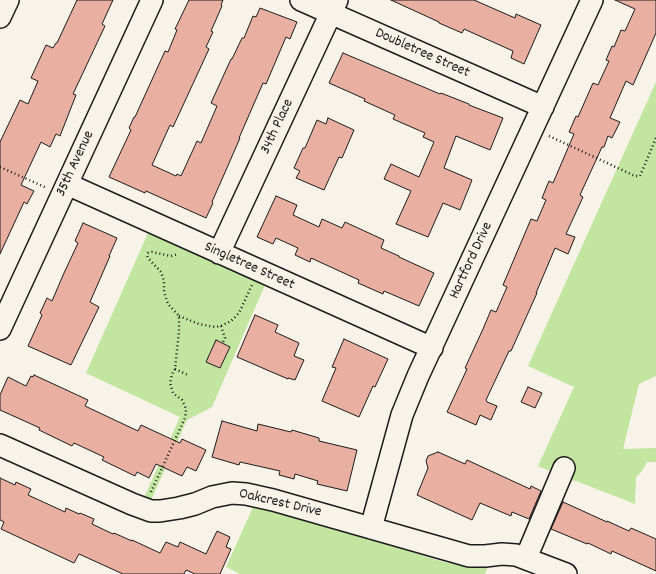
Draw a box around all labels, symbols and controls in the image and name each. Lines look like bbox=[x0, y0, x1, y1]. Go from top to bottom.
street label: Doubletree Street bbox=[372, 25, 472, 83]
street label: 34th Place bbox=[257, 97, 299, 157]
street label: 35th Avenue bbox=[53, 128, 99, 200]
street label: Hartford Drive bbox=[446, 220, 498, 302]
street label: Singletree Street bbox=[201, 239, 297, 295]
street label: Oakcrest Drive bbox=[237, 486, 323, 522]

